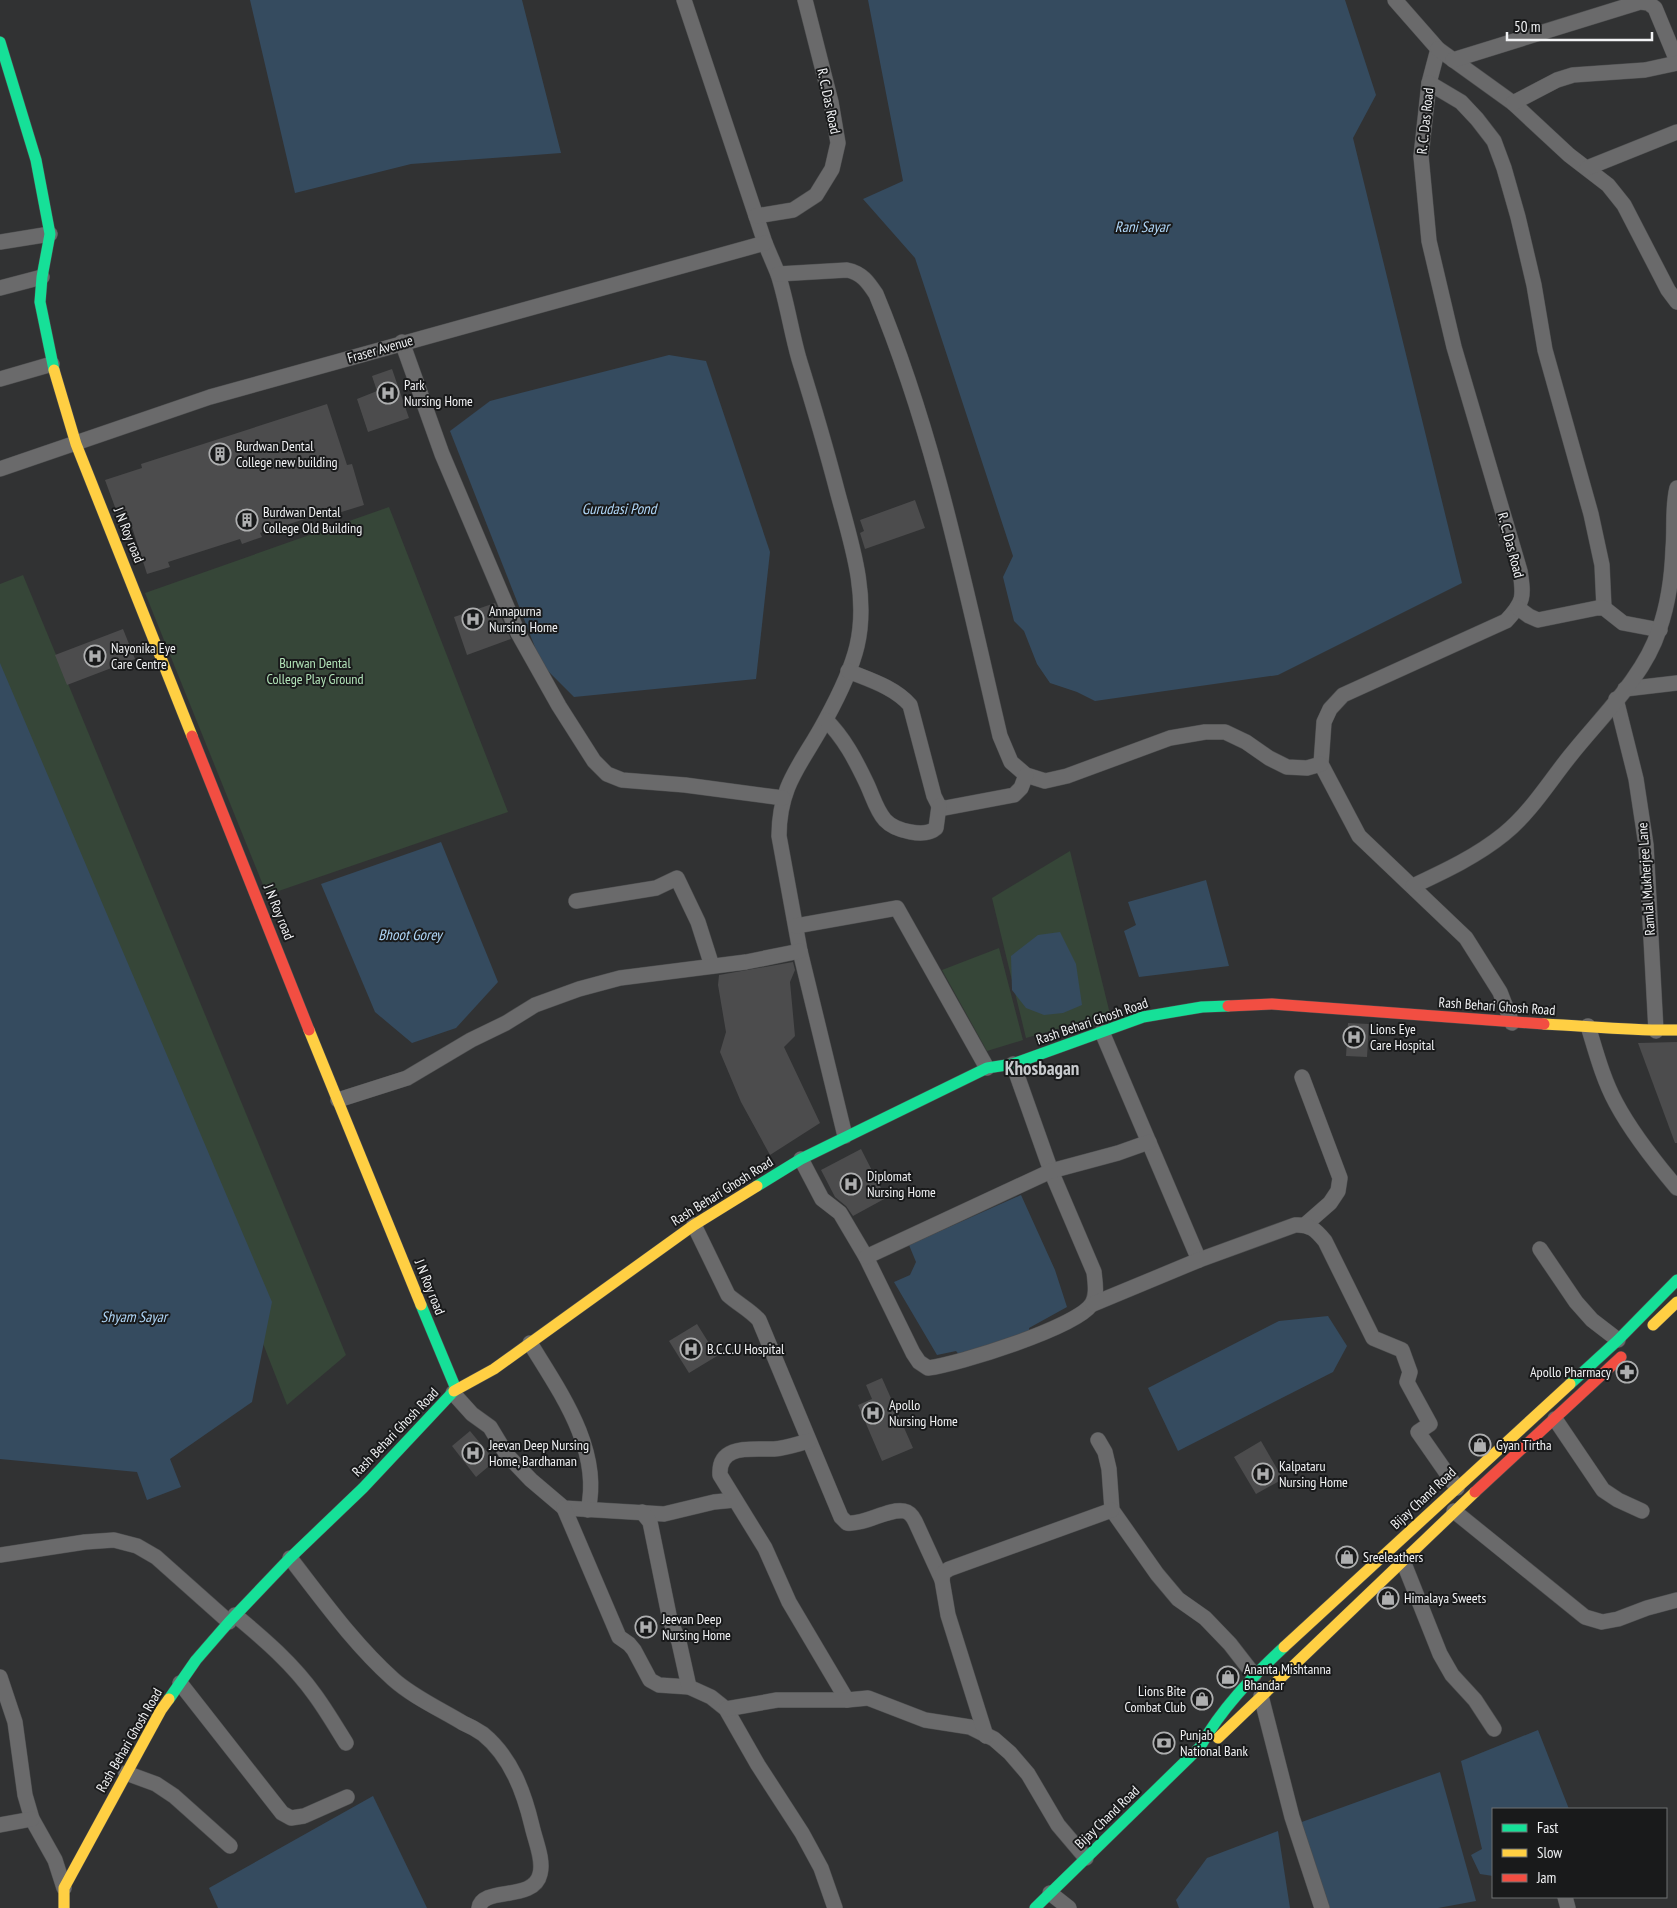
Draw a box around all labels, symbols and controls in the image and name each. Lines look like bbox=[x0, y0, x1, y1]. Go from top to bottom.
scale bar bbox=[1507, 10, 1652, 42]
text: 50 m bbox=[1514, 17, 1540, 36]
street label: R. C. Das Road bbox=[813, 66, 845, 136]
street label: R. C. Das Road bbox=[1413, 87, 1437, 155]
water label: Rani Sayar bbox=[1115, 217, 1171, 236]
street label: Fraser Avenue bbox=[345, 331, 415, 367]
place label: Park Nursing Home bbox=[404, 376, 473, 410]
hospital icon: Park Nursing Home bbox=[376, 381, 400, 405]
place label: Burdwan Dental College new building bbox=[236, 437, 338, 471]
building icon: Burdwan Dental College new building bbox=[208, 442, 232, 466]
water label: Gurudasi Pond bbox=[582, 499, 659, 518]
place label: Burdwan Dental College Old Building bbox=[263, 503, 362, 537]
street label: J N Roy road bbox=[109, 504, 148, 565]
building icon: Burdwan Dental College Old Building bbox=[235, 508, 259, 532]
street label: R. C. Das Road bbox=[1494, 510, 1528, 580]
place label: Annapurna Nursing Home bbox=[489, 602, 558, 636]
hospital icon: Annapurna Nursing Home bbox=[461, 607, 485, 631]
place label: Nayonika Eye Care Centre bbox=[111, 639, 176, 673]
hospital icon: Nayonika Eye Care Centre bbox=[83, 644, 107, 668]
park label: Burwan Dental College Play Ground bbox=[266, 654, 364, 688]
street label: Ramlal Mukherjee Lane bbox=[1633, 822, 1659, 936]
street label: J N Roy road bbox=[259, 881, 298, 942]
water label: Bhoot Gorey bbox=[378, 925, 444, 944]
street label: Rash Behari Ghosh Road bbox=[1034, 993, 1150, 1049]
street label: Rash Behari Ghosh Road bbox=[1438, 993, 1556, 1019]
place label: Lions Eye Care Hospital bbox=[1370, 1020, 1435, 1054]
hospital icon: Lions Eye Care Hospital bbox=[1342, 1025, 1366, 1049]
district label: Khosbagan bbox=[1005, 1056, 1079, 1080]
street label: Rash Behari Ghosh Road bbox=[668, 1152, 776, 1230]
place label: Diplomat Nursing Home bbox=[867, 1167, 936, 1201]
hospital icon: Diplomat Nursing Home bbox=[839, 1172, 863, 1196]
street label: J N Roy road bbox=[410, 1256, 449, 1317]
water label: Shyam Sayar bbox=[101, 1307, 169, 1326]
hospital icon: B.C.C.U Hospital bbox=[679, 1337, 703, 1361]
place label: B.C.C.U Hospital bbox=[707, 1340, 785, 1358]
pharmacy icon: Apollo Pharmacy bbox=[1615, 1360, 1639, 1384]
place label: Apollo Pharmacy bbox=[1530, 1363, 1612, 1381]
street label: Rash Behari Ghosh Road bbox=[348, 1384, 442, 1480]
place label: Apollo Nursing Home bbox=[889, 1396, 958, 1430]
hospital icon: Apollo Nursing Home bbox=[861, 1401, 885, 1425]
shop icon: Gyan Tirtha bbox=[1468, 1433, 1492, 1457]
place label: Jeevan Deep Nursing Home, Bardhaman bbox=[488, 1436, 589, 1470]
place label: Gyan Tirtha bbox=[1496, 1436, 1552, 1454]
hospital icon: Jeevan Deep Nursing Home, Bardhaman bbox=[461, 1441, 485, 1465]
place label: Kalpataru Nursing Home bbox=[1279, 1457, 1348, 1491]
hospital icon: Kalpataru Nursing Home bbox=[1251, 1462, 1275, 1486]
street label: Bijay Chand Road bbox=[1386, 1463, 1460, 1533]
shop icon: Sreeleathers bbox=[1335, 1545, 1359, 1569]
place label: Sreeleathers bbox=[1363, 1548, 1424, 1566]
shop icon: Himalaya Sweets bbox=[1376, 1586, 1400, 1610]
place label: Himalaya Sweets bbox=[1404, 1589, 1486, 1607]
place label: Jeevan Deep Nursing Home bbox=[661, 1610, 731, 1644]
hospital icon: Jeevan Deep Nursing Home bbox=[634, 1615, 658, 1639]
place label: Ananta Mishtanna Bhandar bbox=[1244, 1660, 1331, 1694]
shop icon: Ananta Mishtanna Bhandar bbox=[1216, 1665, 1240, 1689]
place label: Lions Bite Combat Club bbox=[1124, 1682, 1186, 1716]
street label: Rash Behari Ghosh Road bbox=[92, 1685, 166, 1795]
shop icon: Lions Bite Combat Club bbox=[1190, 1687, 1214, 1711]
place label: Punjab National Bank bbox=[1180, 1726, 1248, 1760]
bank icon: Punjab National Bank bbox=[1152, 1731, 1176, 1755]
street label: Bijay Chand Road bbox=[1071, 1782, 1143, 1852]
legend bbox=[1492, 1808, 1667, 1898]
text: Fast bbox=[1537, 1818, 1558, 1837]
text: Slow bbox=[1537, 1843, 1562, 1862]
text: Jam bbox=[1536, 1868, 1556, 1887]

